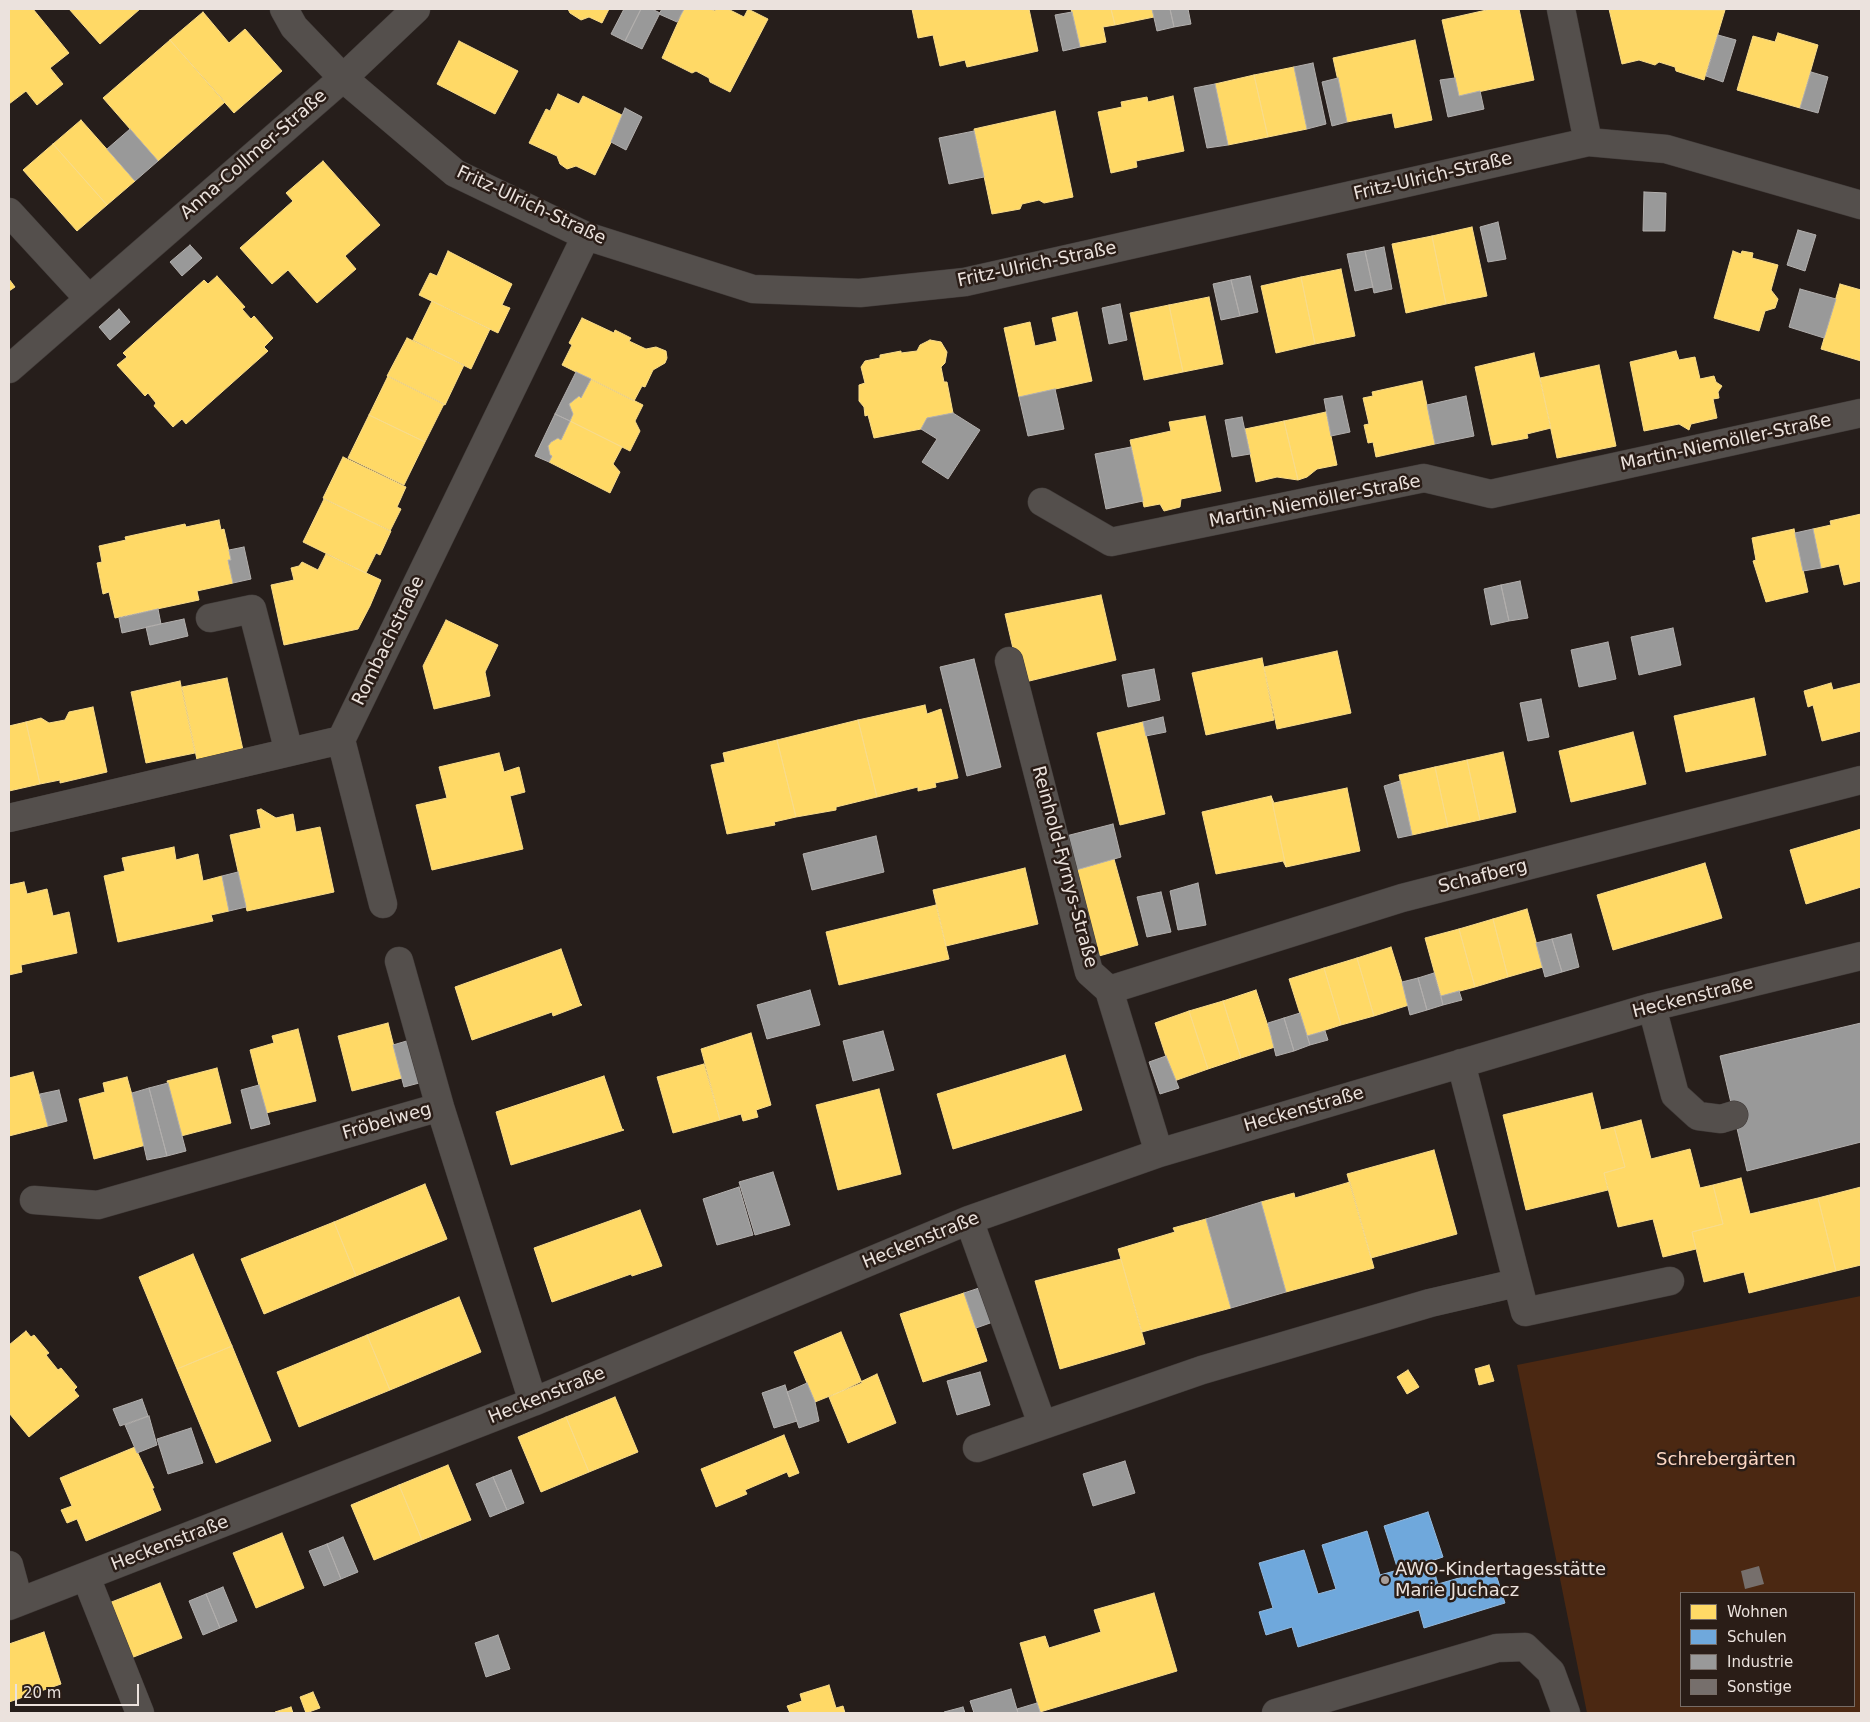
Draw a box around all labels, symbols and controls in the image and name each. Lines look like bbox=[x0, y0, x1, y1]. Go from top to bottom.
street label: Anna-Collmer-Straße bbox=[176, 86, 332, 224]
street label: Fritz-Ulrich-Straße bbox=[1352, 148, 1514, 206]
street label: Fritz-Ulrich-Straße bbox=[453, 162, 609, 250]
street label: Fritz-Ulrich-Straße bbox=[955, 238, 1119, 292]
street label: Martin-Niemöller-Straße bbox=[1619, 410, 1833, 476]
street label: Martin-Niemöller-Straße bbox=[1207, 471, 1423, 533]
street label: Rombachstraße bbox=[348, 573, 430, 709]
street label: Reinhold-Fyrnys-Straße bbox=[1027, 764, 1101, 970]
street label: Schafberg bbox=[1436, 856, 1530, 898]
street label: Heckenstraße bbox=[1630, 973, 1756, 1023]
street label: Heckenstraße bbox=[1241, 1083, 1367, 1137]
street label: Fröbelweg bbox=[340, 1099, 434, 1145]
street label: Heckenstraße bbox=[859, 1208, 983, 1274]
street label: Heckenstraße bbox=[485, 1363, 609, 1429]
park label: Schrebergärten bbox=[1656, 1449, 1796, 1471]
street label: Heckenstraße bbox=[108, 1512, 232, 1576]
place label: AWO-Kindertagesstätte Marie Juchacz bbox=[1395, 1559, 1606, 1602]
marker: AWO-Kindertagesstätte Marie Juchacz bbox=[1379, 1574, 1391, 1586]
legend bbox=[1680, 1592, 1855, 1707]
text: Wohnen bbox=[1727, 1603, 1788, 1621]
text: Schulen bbox=[1727, 1628, 1787, 1646]
text: Industrie bbox=[1727, 1653, 1793, 1671]
scale bar bbox=[18, 1674, 141, 1706]
text: Sonstige bbox=[1727, 1678, 1792, 1696]
text: 20 m bbox=[23, 1684, 61, 1702]

